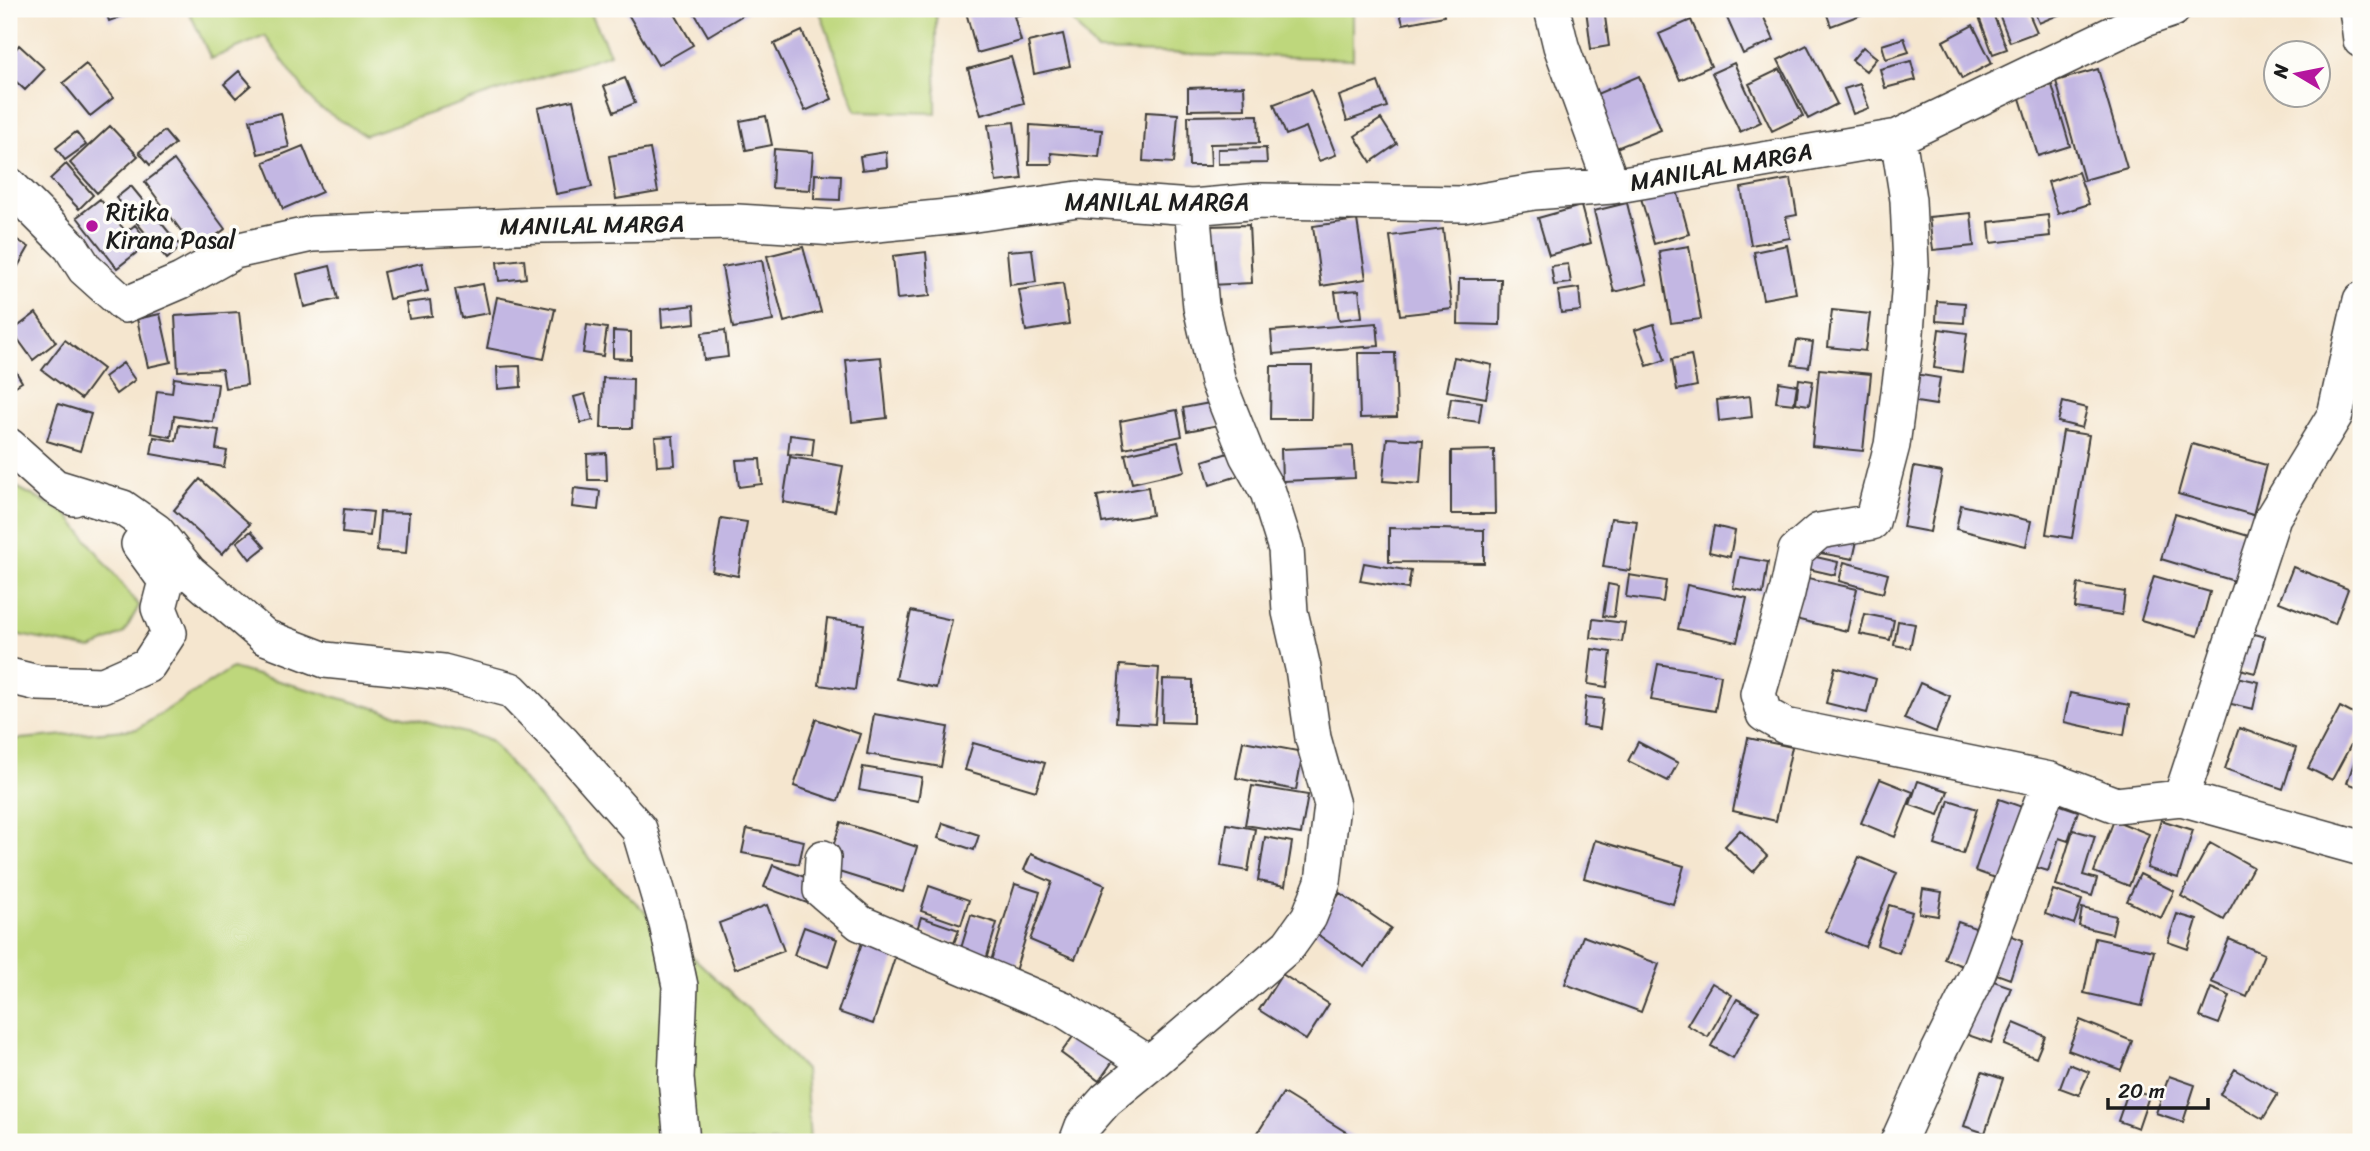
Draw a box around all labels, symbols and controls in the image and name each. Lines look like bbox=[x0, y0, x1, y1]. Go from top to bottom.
north arrow bbox=[2262, 38, 2332, 108]
text: N bbox=[2263, 61, 2298, 81]
street label: MANILAL MARGA bbox=[1626, 130, 1816, 204]
street label: MANILAL MARGA bbox=[1065, 181, 1249, 223]
place label: Ritika Kirana Pasal bbox=[106, 191, 237, 261]
street label: MANILAL MARGA bbox=[499, 202, 685, 248]
marker: Ritika Kirana Pasal bbox=[84, 218, 100, 234]
scale bar bbox=[2108, 1067, 2207, 1111]
text: 20 m bbox=[2118, 1072, 2165, 1110]

